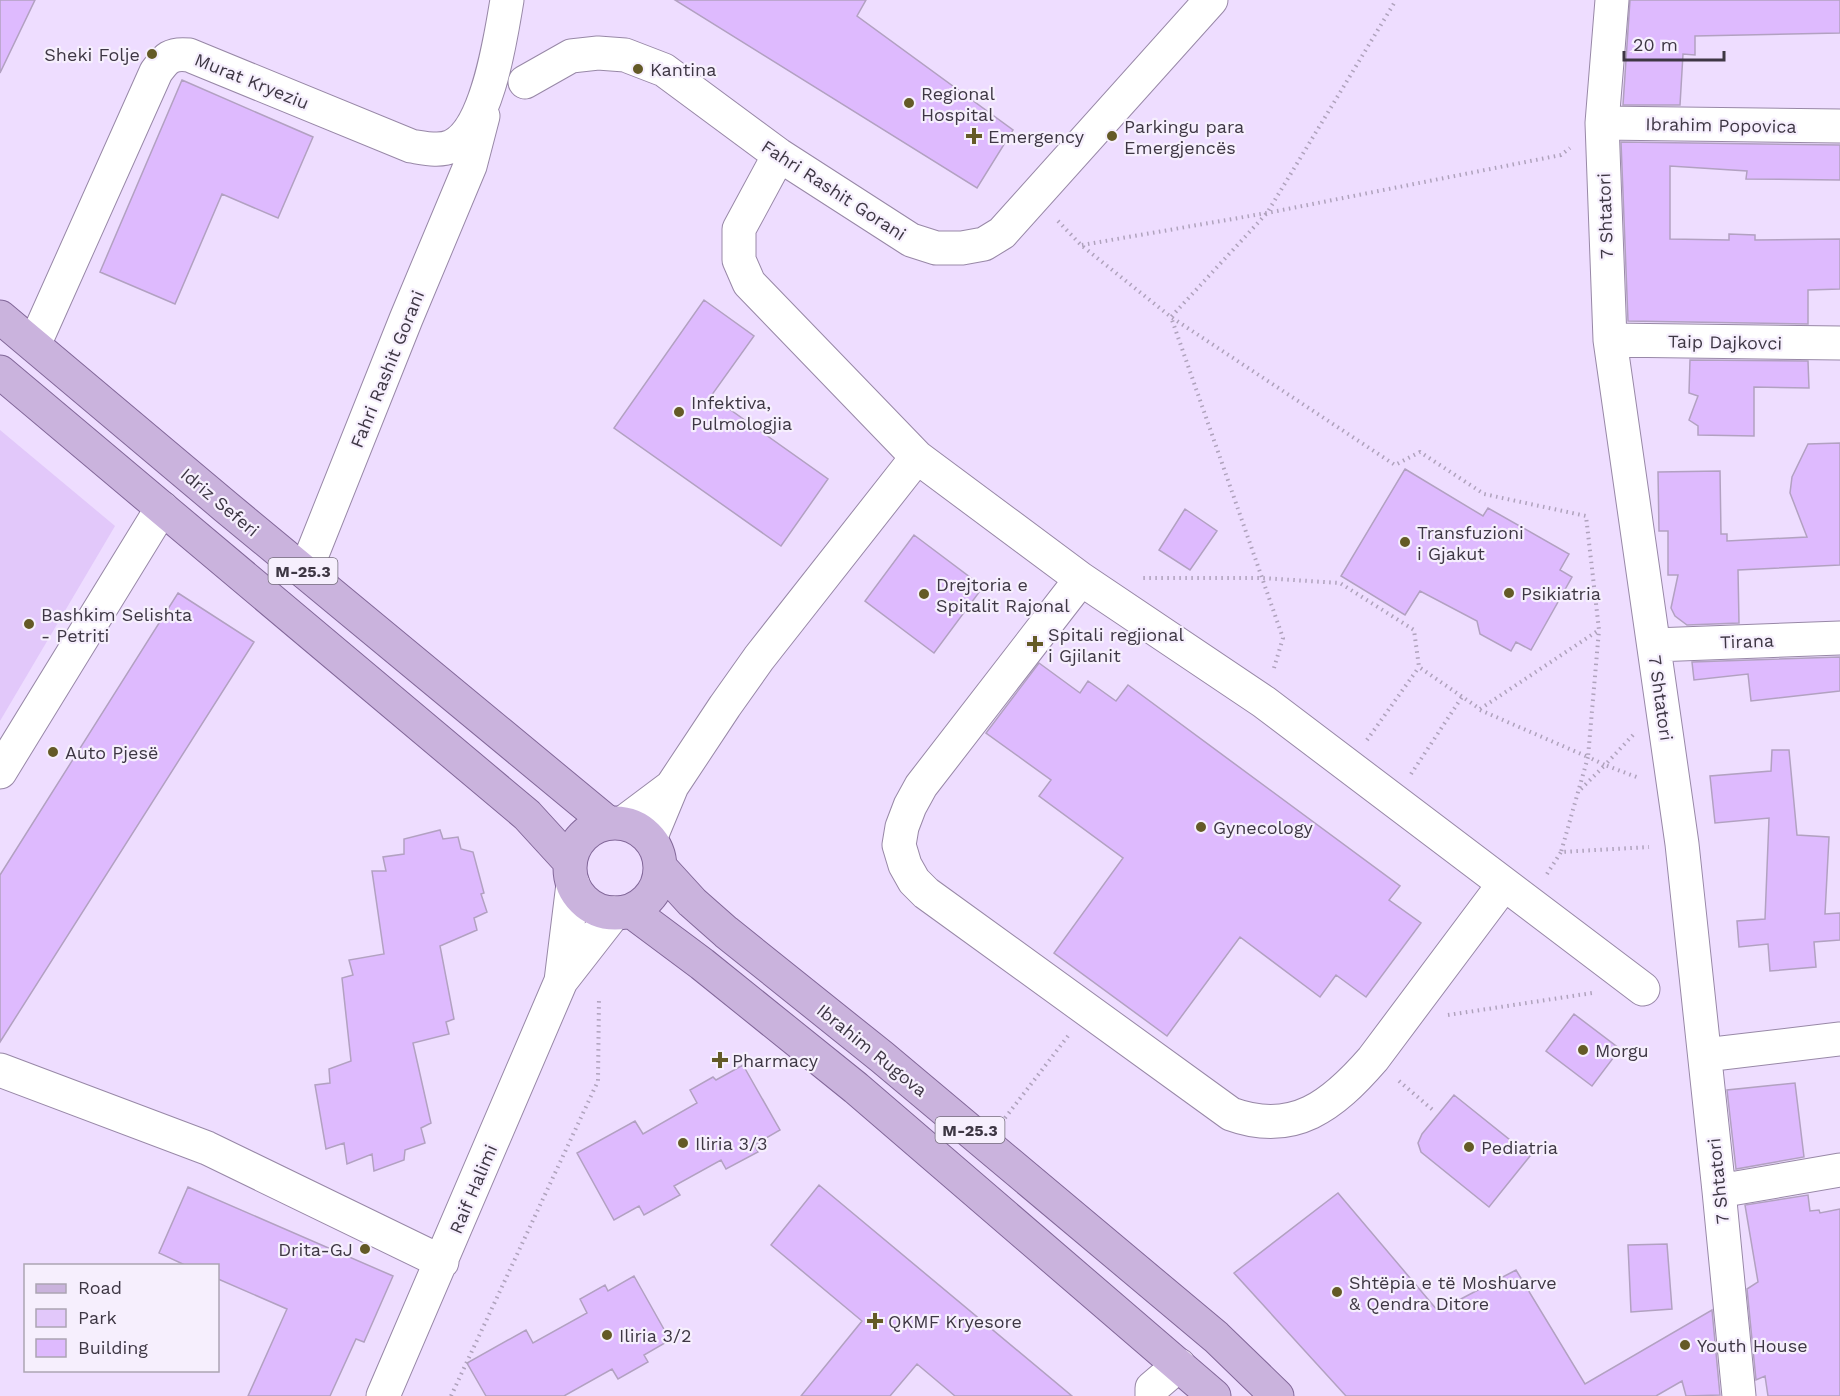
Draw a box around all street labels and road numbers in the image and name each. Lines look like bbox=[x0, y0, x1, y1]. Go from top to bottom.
street label: Murat Kryeziu bbox=[192, 49, 312, 113]
street label: Ibrahim Popovica bbox=[1645, 113, 1797, 137]
street label: Fahri Rashit Gorani bbox=[758, 135, 910, 245]
street label: 7 Shtatori bbox=[1593, 173, 1617, 259]
street label: Fahri Rashit Gorani bbox=[346, 287, 428, 451]
street label: Taip Dajkovci bbox=[1668, 331, 1782, 353]
street label: Idriz Seferi bbox=[177, 463, 263, 541]
road number: M-25.3 bbox=[268, 558, 338, 584]
street label: Tirana bbox=[1720, 630, 1774, 652]
street label: 7 Shtatori bbox=[1645, 654, 1677, 742]
street label: Ibrahim Rugova bbox=[813, 999, 931, 1101]
road number: M-25.3 bbox=[936, 1117, 1004, 1143]
street label: 7 Shtatori bbox=[1703, 1137, 1733, 1225]
street label: Raif Halimi bbox=[445, 1141, 501, 1237]

